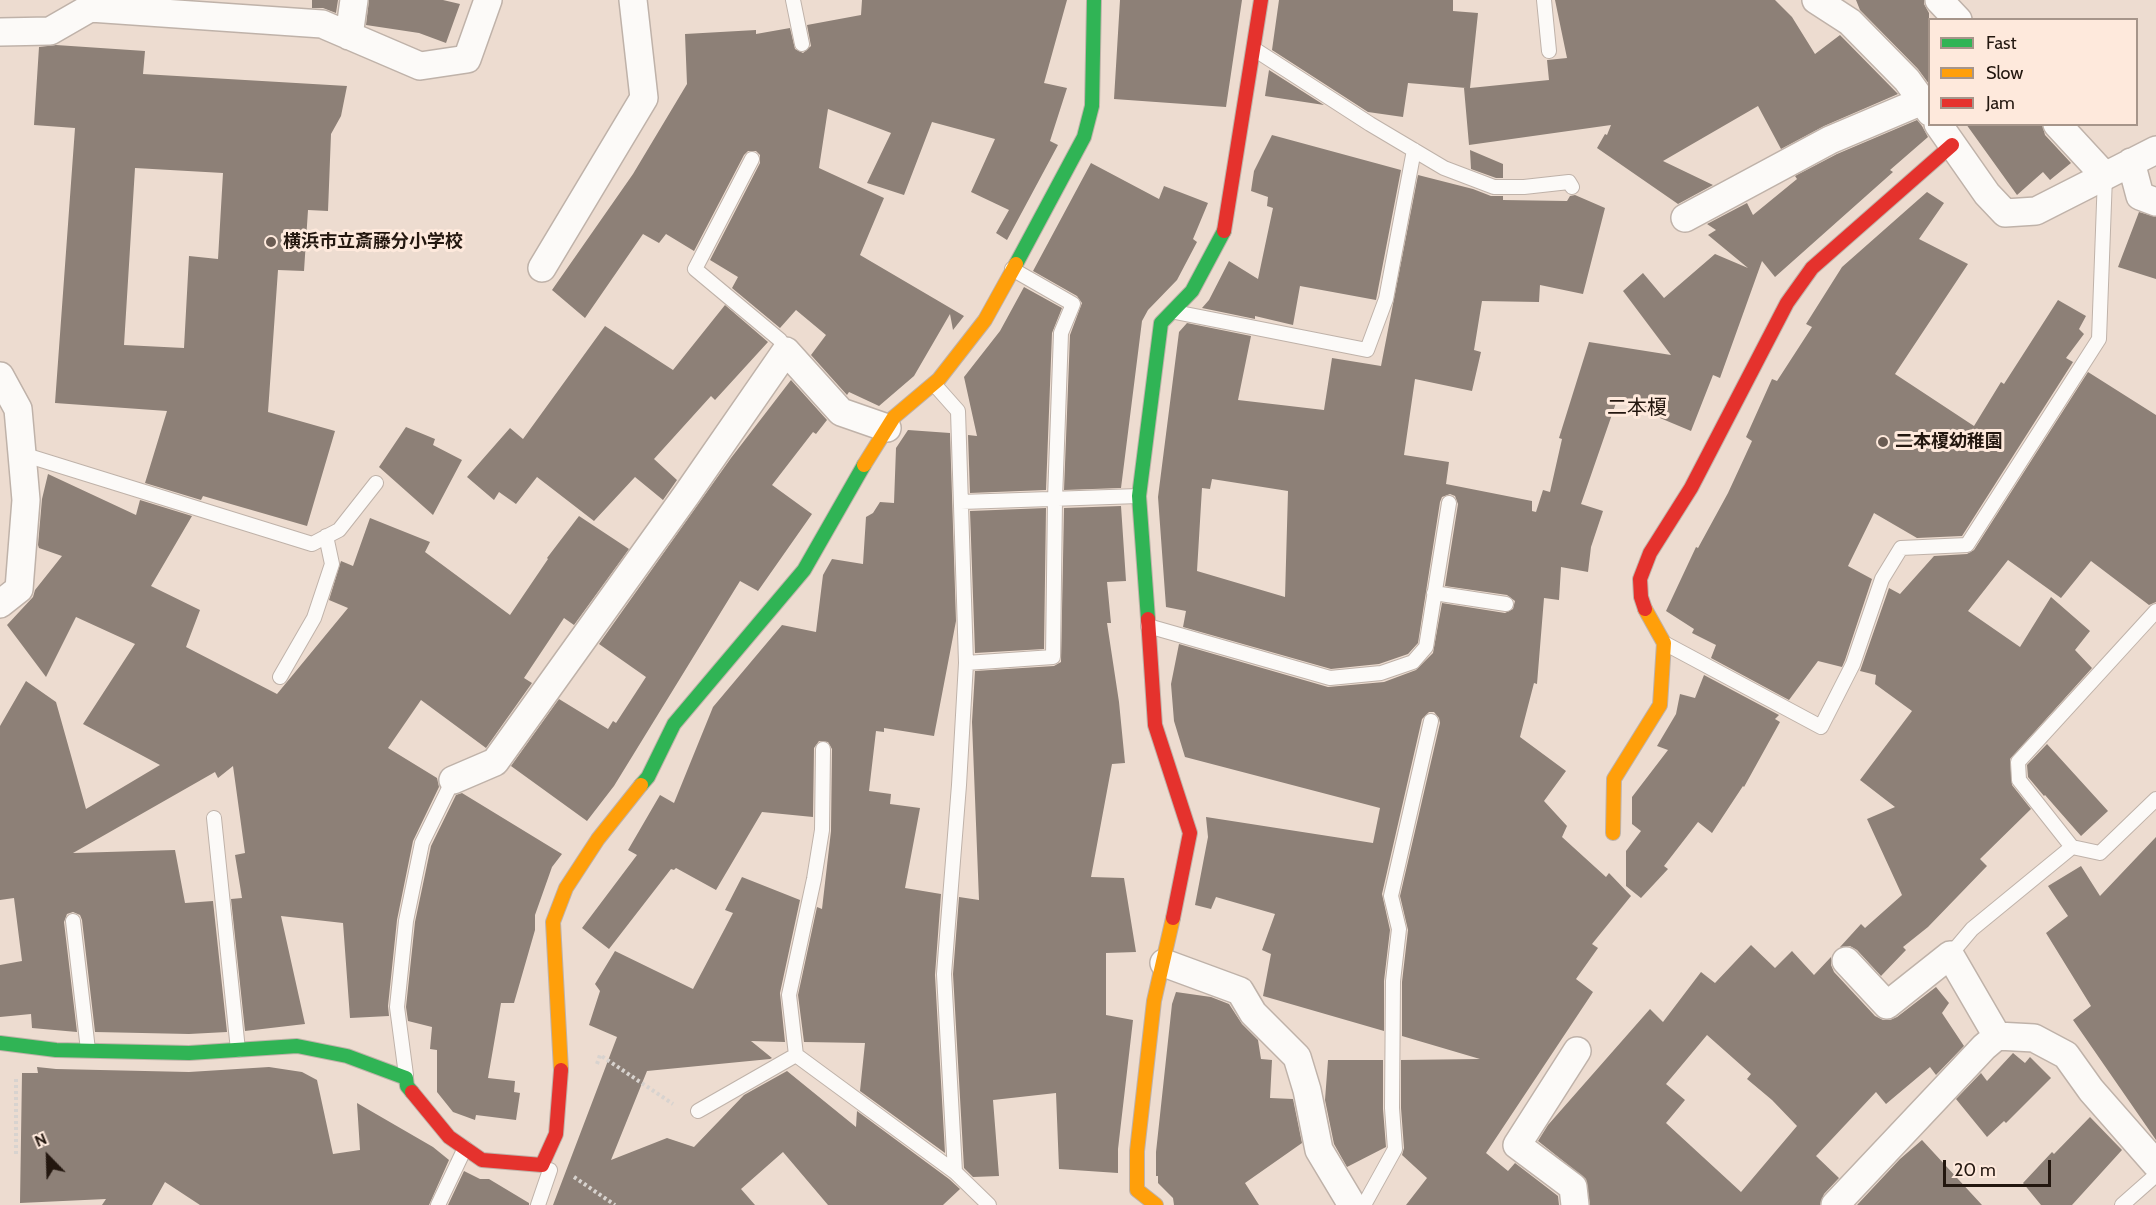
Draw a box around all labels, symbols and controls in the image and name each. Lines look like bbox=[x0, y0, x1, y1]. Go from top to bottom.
legend bbox=[1928, 18, 2138, 126]
text: Fast bbox=[1986, 32, 2017, 54]
text: Slow bbox=[1986, 62, 2023, 84]
text: Jam bbox=[1986, 92, 2015, 114]
place label: 横浜市立斎藤分小学校 bbox=[283, 231, 463, 253]
marker: 横浜市立斎藤分小学校 bbox=[264, 235, 278, 249]
district label: 二本榎 bbox=[1607, 396, 1667, 420]
place label: 二本榎幼稚園 bbox=[1895, 431, 2003, 453]
marker: 二本榎幼稚園 bbox=[1876, 435, 1890, 449]
north arrow bbox=[18, 1127, 78, 1187]
text: N bbox=[32, 1129, 50, 1151]
scale bar bbox=[1946, 1148, 2054, 1186]
text: 20 m bbox=[1954, 1159, 1996, 1181]

